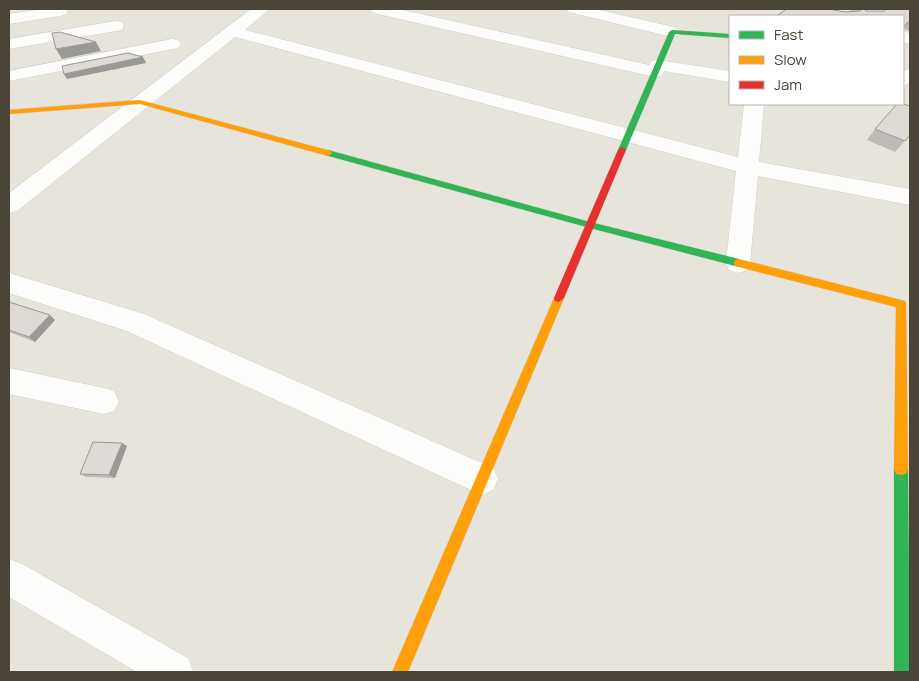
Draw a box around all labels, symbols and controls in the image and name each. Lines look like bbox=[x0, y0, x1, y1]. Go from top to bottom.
legend bbox=[729, 15, 904, 105]
text: Fast bbox=[774, 24, 803, 45]
text: Slow bbox=[774, 49, 807, 70]
text: Jam bbox=[774, 74, 802, 95]

